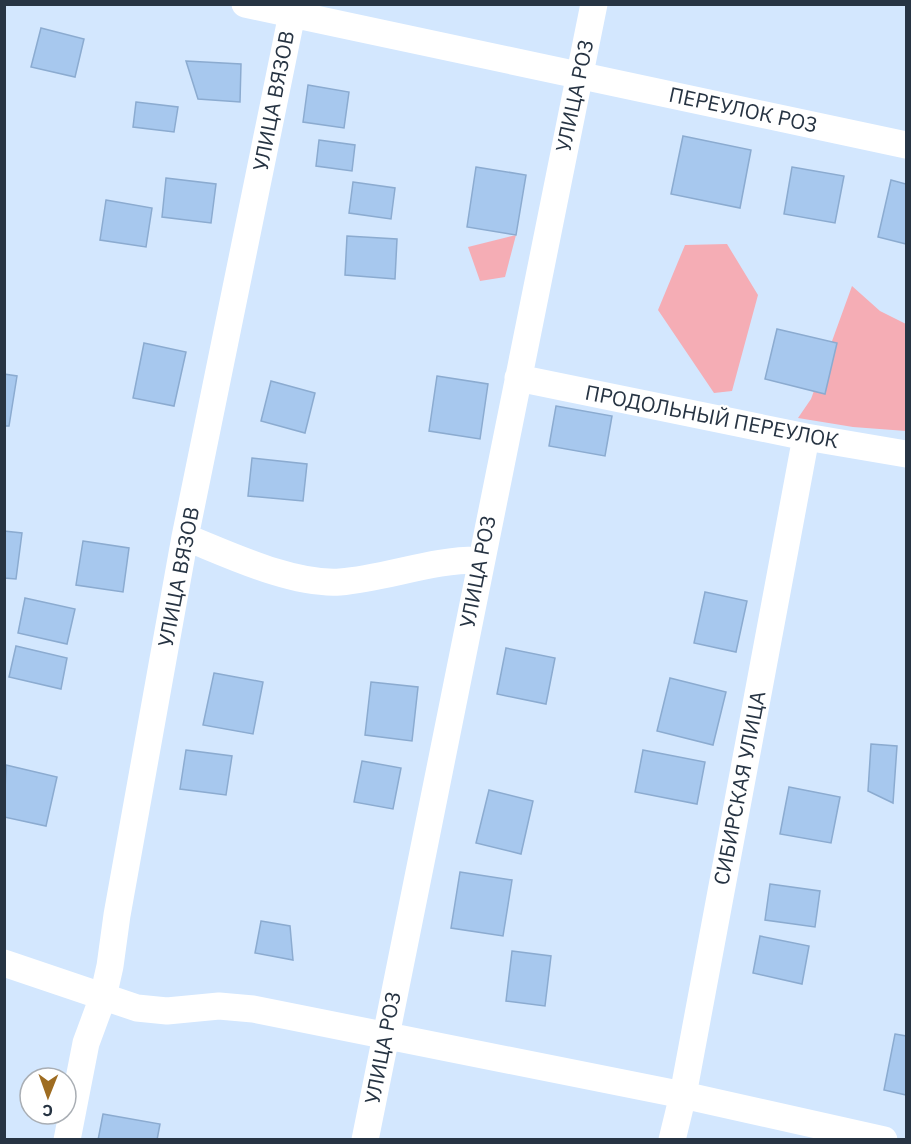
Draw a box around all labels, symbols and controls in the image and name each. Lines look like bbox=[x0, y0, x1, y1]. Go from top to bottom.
street label: УЛИЦА ВЯЗОВ bbox=[246, 28, 300, 173]
street label: УЛИЦА РОЗ bbox=[548, 37, 600, 155]
street label: ПЕРЕУЛОК РОЗ bbox=[666, 80, 820, 138]
street label: ПРОДОЛЬНЫЙ ПЕРЕУЛОК bbox=[583, 378, 842, 454]
street label: УЛИЦА ВЯЗОВ bbox=[151, 504, 205, 649]
street label: УЛИЦА РОЗ bbox=[452, 513, 502, 630]
street label: СИБИРСКАЯ УЛИЦА bbox=[706, 688, 772, 887]
street label: УЛИЦА РОЗ bbox=[357, 989, 407, 1106]
north arrow bbox=[18, 1066, 78, 1126]
text: С bbox=[42, 1101, 53, 1121]

